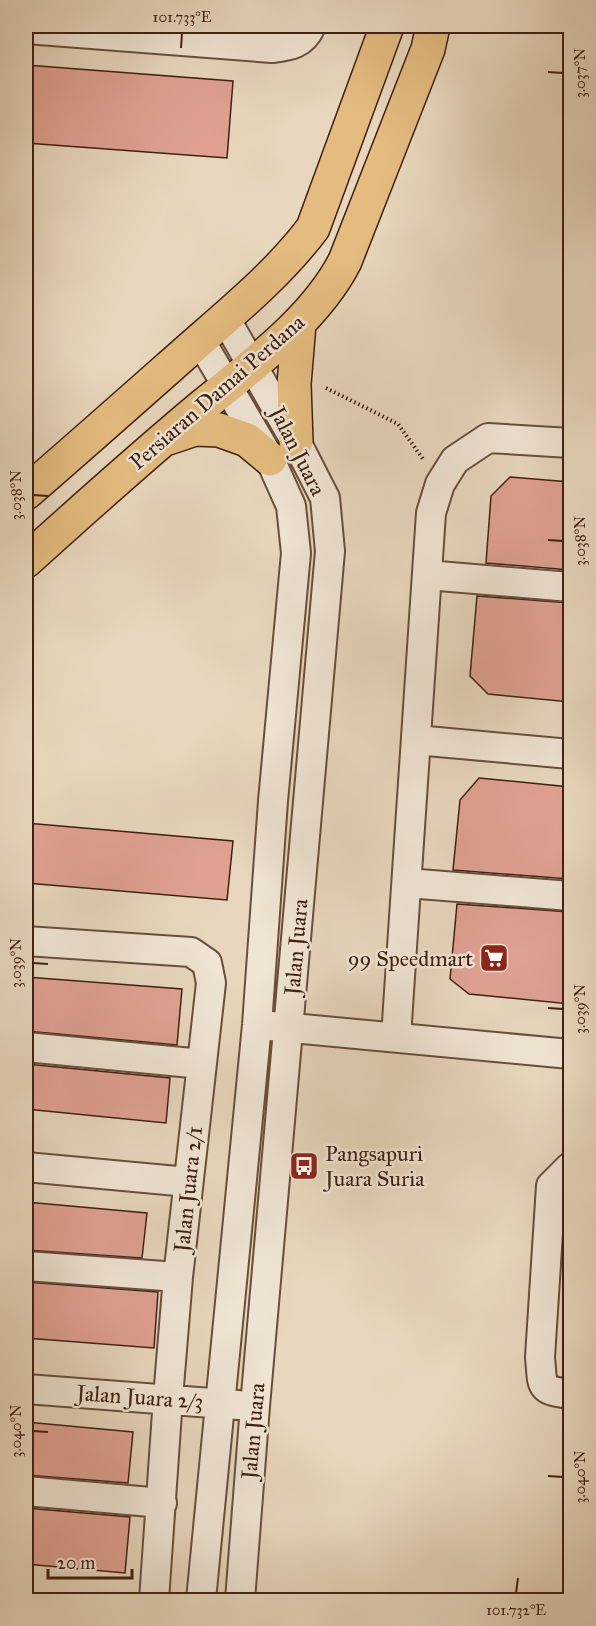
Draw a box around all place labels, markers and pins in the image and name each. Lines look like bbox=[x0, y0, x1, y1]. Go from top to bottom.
supermarket icon: 99 Speedmart bbox=[478, 942, 510, 974]
place label: 99 Speedmart bbox=[348, 945, 473, 972]
place label: Pangsapuri Juara Suria bbox=[323, 1140, 425, 1192]
bus stop icon: Pangsapuri Juara Suria bbox=[288, 1150, 320, 1182]

